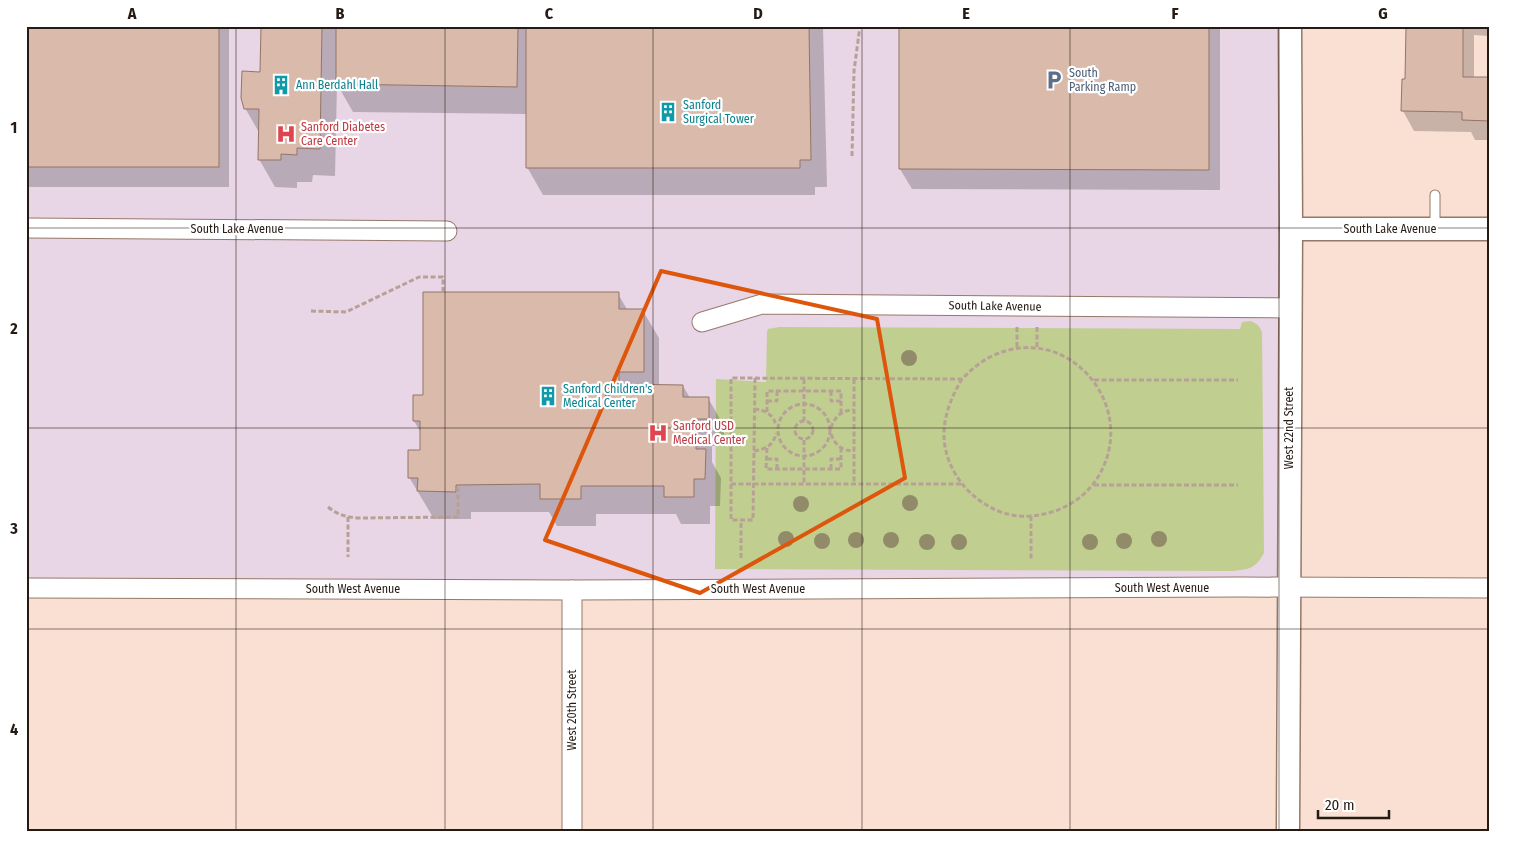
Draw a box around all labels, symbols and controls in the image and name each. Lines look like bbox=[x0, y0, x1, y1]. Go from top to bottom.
text: A bbox=[127, 4, 137, 23]
text: B bbox=[336, 4, 345, 23]
text: C bbox=[545, 4, 554, 23]
text: D bbox=[753, 4, 763, 23]
text: E bbox=[962, 4, 970, 23]
text: F bbox=[1171, 4, 1179, 23]
text: G bbox=[1378, 4, 1388, 23]
place label: South Parking Ramp bbox=[1069, 66, 1136, 94]
parking icon: South Parking Ramp bbox=[1043, 69, 1065, 91]
building icon: Ann Berdahl Hall bbox=[270, 74, 292, 96]
place label: Ann Berdahl Hall bbox=[296, 78, 378, 92]
place label: Sanford Surgical Tower bbox=[683, 98, 755, 126]
building icon: Sanford Surgical Tower bbox=[657, 101, 679, 123]
text: 1 bbox=[11, 118, 17, 137]
place label: Sanford Diabetes Care Center bbox=[301, 120, 385, 148]
hospital icon: Sanford Diabetes Care Center bbox=[275, 123, 297, 145]
street label: South Lake Avenue bbox=[190, 222, 284, 236]
street label: South Lake Avenue bbox=[1343, 222, 1437, 236]
street label: South Lake Avenue bbox=[948, 298, 1042, 314]
text: 2 bbox=[9, 319, 18, 338]
place label: Sanford Children's Medical Center bbox=[563, 382, 652, 410]
building icon: Sanford Children's Medical Center bbox=[537, 385, 559, 407]
street label: West 22nd Street bbox=[1282, 387, 1296, 469]
place label: Sanford USD Medical Center bbox=[673, 419, 746, 447]
hospital icon: Sanford USD Medical Center bbox=[647, 422, 669, 444]
text: 3 bbox=[9, 519, 18, 538]
street label: South West Avenue bbox=[1115, 581, 1209, 595]
street label: South West Avenue bbox=[306, 582, 400, 596]
street label: South West Avenue bbox=[711, 582, 805, 596]
street label: West 20th Street bbox=[565, 670, 579, 750]
text: 4 bbox=[10, 720, 18, 739]
scale bar bbox=[1318, 787, 1389, 819]
text: 20 m bbox=[1325, 796, 1355, 814]

